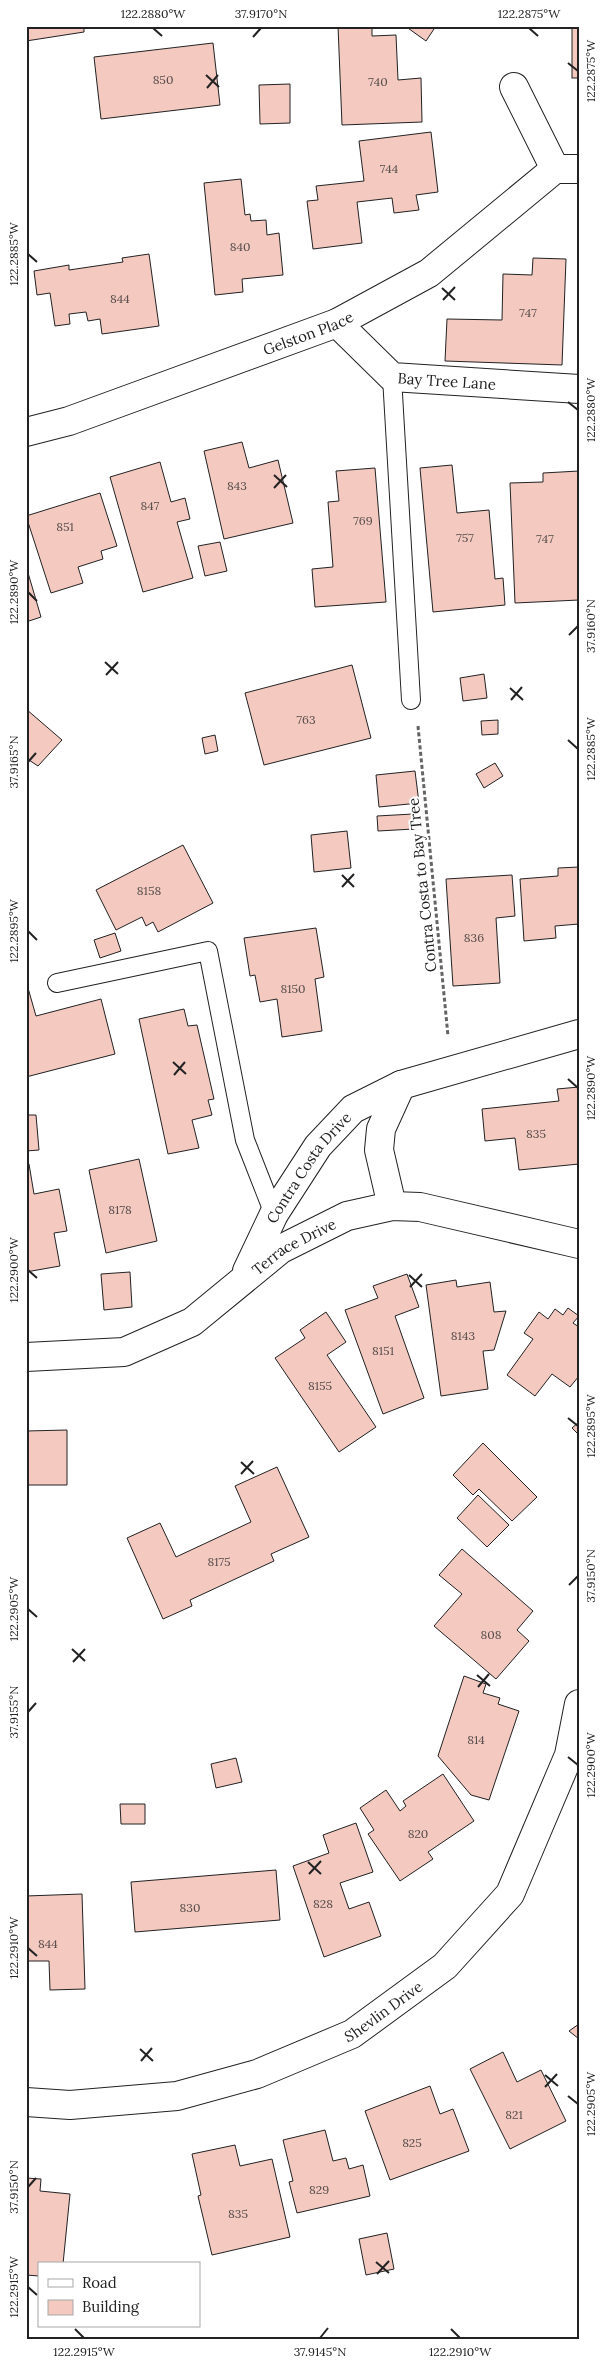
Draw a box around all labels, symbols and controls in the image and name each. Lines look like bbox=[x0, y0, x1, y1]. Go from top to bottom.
text: 122.2880°W bbox=[121, 6, 186, 21]
text: 37.9170°N bbox=[235, 6, 287, 21]
text: 122.2875°W bbox=[498, 6, 561, 21]
text: 122.2875°W bbox=[583, 39, 598, 102]
house number: 850 bbox=[153, 72, 173, 87]
house number: 740 bbox=[368, 74, 388, 89]
house number: 744 bbox=[380, 161, 399, 176]
text: 122.2885°W bbox=[6, 221, 21, 286]
house number: 840 bbox=[230, 239, 250, 254]
house number: 844 bbox=[110, 291, 130, 306]
house number: 747 bbox=[519, 305, 537, 320]
street label: Gelston Place bbox=[260, 307, 356, 359]
street label: Bay Tree Lane bbox=[397, 368, 497, 393]
text: 122.2880°W bbox=[583, 377, 598, 442]
house number: 843 bbox=[227, 478, 247, 493]
house number: 847 bbox=[141, 498, 160, 513]
house number: 769 bbox=[353, 513, 373, 528]
house number: 851 bbox=[56, 519, 74, 534]
house number: 757 bbox=[456, 530, 474, 545]
house number: 747 bbox=[536, 531, 554, 546]
text: 122.2890°W bbox=[6, 559, 21, 624]
text: 37.9160°N bbox=[583, 599, 598, 653]
house number: 763 bbox=[296, 712, 316, 727]
text: 122.2885°W bbox=[583, 716, 598, 781]
text: 37.9165°N bbox=[6, 735, 21, 789]
street label: Contra Costa to Bay Tree bbox=[403, 797, 441, 973]
house number: 8158 bbox=[137, 883, 161, 898]
text: 122.2895°W bbox=[6, 898, 21, 963]
house number: 836 bbox=[464, 930, 484, 945]
house number: 8150 bbox=[280, 981, 306, 996]
text: 122.2890°W bbox=[583, 1055, 598, 1120]
street label: Contra Costa Drive bbox=[262, 1108, 355, 1226]
house number: 835 bbox=[526, 1126, 546, 1141]
house number: 8178 bbox=[108, 1202, 132, 1217]
street label: Terrace Drive bbox=[248, 1214, 339, 1279]
text: 122.2900°W bbox=[6, 1236, 21, 1303]
house number: 8143 bbox=[451, 1328, 475, 1343]
house number: 8151 bbox=[372, 1343, 394, 1358]
house number: 8155 bbox=[308, 1378, 332, 1393]
text: 122.2895°W bbox=[583, 1393, 598, 1458]
text: 37.9150°N bbox=[583, 1549, 598, 1603]
house number: 8175 bbox=[207, 1554, 231, 1569]
text: 122.2905°W bbox=[6, 1576, 21, 1641]
house number: 808 bbox=[481, 1627, 502, 1642]
text: 37.9155°N bbox=[6, 1686, 21, 1738]
text: 122.2900°W bbox=[583, 1731, 598, 1798]
house number: 814 bbox=[467, 1732, 485, 1747]
house number: 820 bbox=[408, 1826, 428, 1841]
house number: 828 bbox=[313, 1896, 333, 1911]
house number: 830 bbox=[180, 1900, 200, 1915]
text: 122.2910°W bbox=[6, 1916, 21, 1979]
house number: 844 bbox=[38, 1936, 58, 1951]
street label: Shevlin Drive bbox=[341, 1976, 426, 2046]
text: 122.2905°W bbox=[583, 2071, 598, 2136]
house number: 821 bbox=[505, 2107, 523, 2122]
house number: 825 bbox=[402, 2135, 422, 2150]
text: 37.9150°N bbox=[6, 2160, 21, 2214]
house number: 829 bbox=[309, 2182, 329, 2197]
house number: 835 bbox=[228, 2206, 248, 2221]
text: 122.2915°W bbox=[6, 2255, 21, 2318]
legend bbox=[38, 2262, 200, 2328]
text: Road bbox=[82, 2273, 117, 2292]
text: Building bbox=[82, 2297, 140, 2316]
text: 122.2915°W bbox=[53, 2344, 116, 2359]
text: 37.9145°N bbox=[294, 2344, 346, 2359]
text: 122.2910°W bbox=[429, 2344, 492, 2359]

